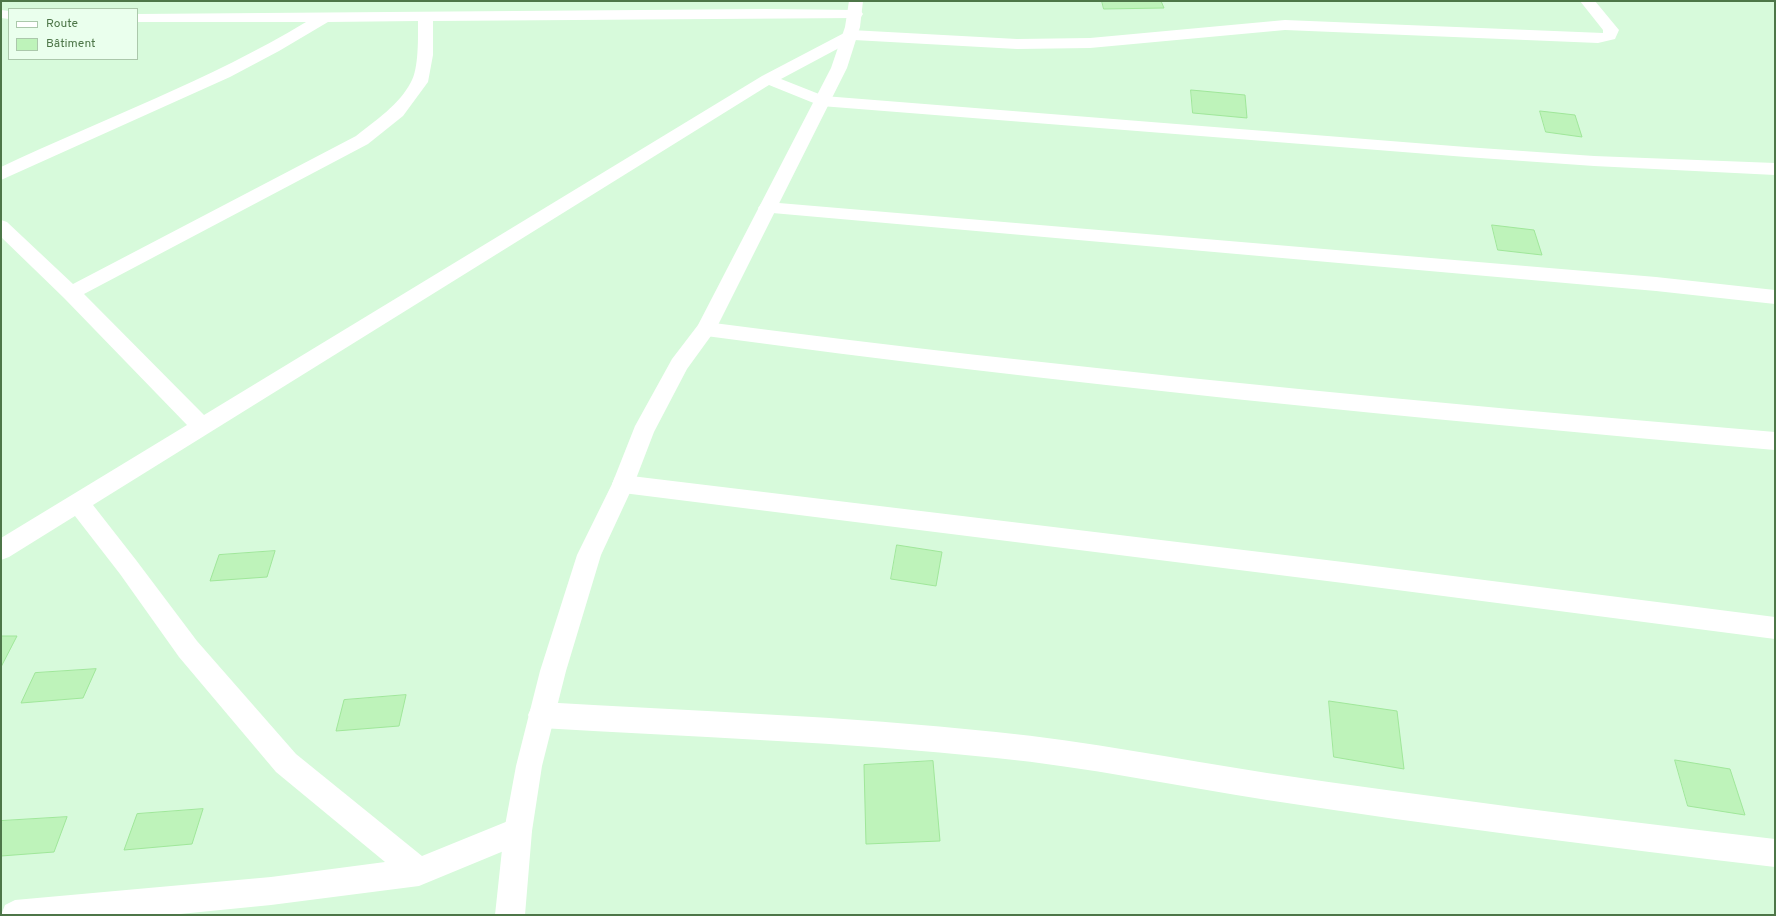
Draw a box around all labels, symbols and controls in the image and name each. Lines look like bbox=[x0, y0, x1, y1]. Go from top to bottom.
legend bbox=[8, 8, 138, 60]
text: Route bbox=[46, 16, 78, 32]
text: Bâtiment bbox=[46, 36, 96, 52]

